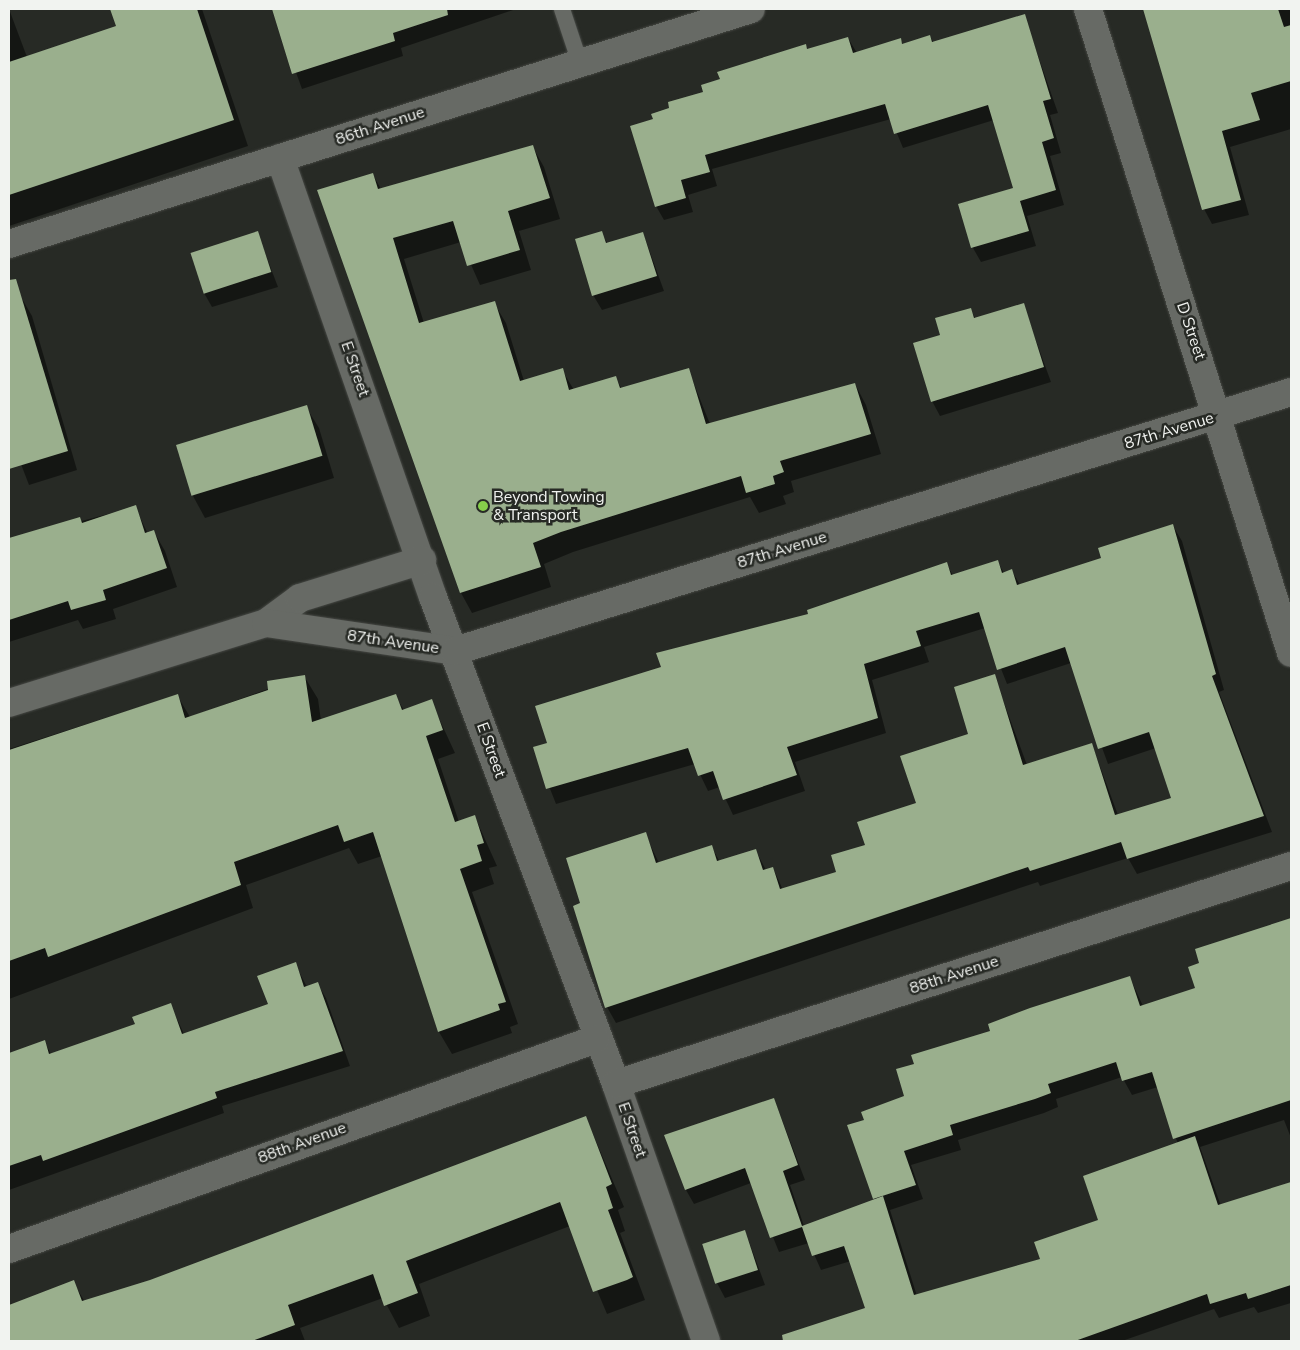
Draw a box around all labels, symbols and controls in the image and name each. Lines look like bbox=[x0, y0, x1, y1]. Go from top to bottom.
street label: 86th Avenue bbox=[333, 103, 427, 149]
street label: D Street bbox=[1172, 300, 1210, 362]
street label: E Street bbox=[337, 339, 373, 399]
street label: 87th Avenue bbox=[1122, 408, 1216, 454]
place label: Beyond Towing & Transport bbox=[493, 487, 605, 525]
marker: Beyond Towing & Transport bbox=[477, 500, 489, 512]
street label: 87th Avenue bbox=[735, 527, 829, 573]
street label: 87th Avenue bbox=[346, 626, 440, 658]
street label: E Street bbox=[472, 720, 510, 780]
street label: 88th Avenue bbox=[907, 952, 1001, 998]
street label: E Street bbox=[614, 1100, 650, 1160]
street label: 88th Avenue bbox=[255, 1118, 349, 1168]

